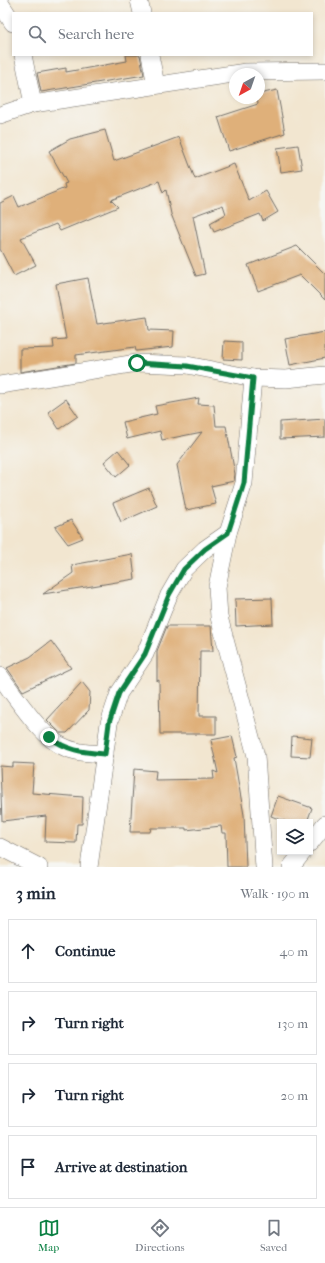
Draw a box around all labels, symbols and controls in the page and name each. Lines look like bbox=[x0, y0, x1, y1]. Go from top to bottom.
search box bbox=[12, 12, 313, 56]
icon: search bbox=[26, 23, 48, 45]
text: Search here bbox=[58, 25, 134, 43]
north arrow bbox=[229, 68, 265, 104]
route start bbox=[128, 354, 146, 372]
route end bbox=[40, 728, 58, 746]
map controls bbox=[277, 819, 313, 855]
button: layers bbox=[277, 819, 313, 855]
text: 3 min bbox=[16, 883, 56, 903]
text: Walk · 190 m bbox=[240, 886, 309, 901]
icon: ahead bbox=[17, 940, 39, 962]
text: Continue bbox=[55, 942, 115, 960]
text: 40 m bbox=[280, 944, 308, 959]
icon: right bbox=[17, 1012, 39, 1034]
text: Turn right bbox=[55, 1014, 124, 1032]
text: 130 m bbox=[277, 1016, 308, 1031]
icon: right bbox=[17, 1084, 39, 1106]
text: Turn right bbox=[55, 1086, 124, 1104]
text: 20 m bbox=[281, 1088, 308, 1103]
icon: arrive bbox=[17, 1156, 39, 1178]
text: Arrive at destination bbox=[55, 1158, 187, 1176]
tab: Map bbox=[38, 1217, 60, 1254]
tab: Directions bbox=[135, 1217, 185, 1254]
tab: Saved bbox=[260, 1217, 287, 1254]

